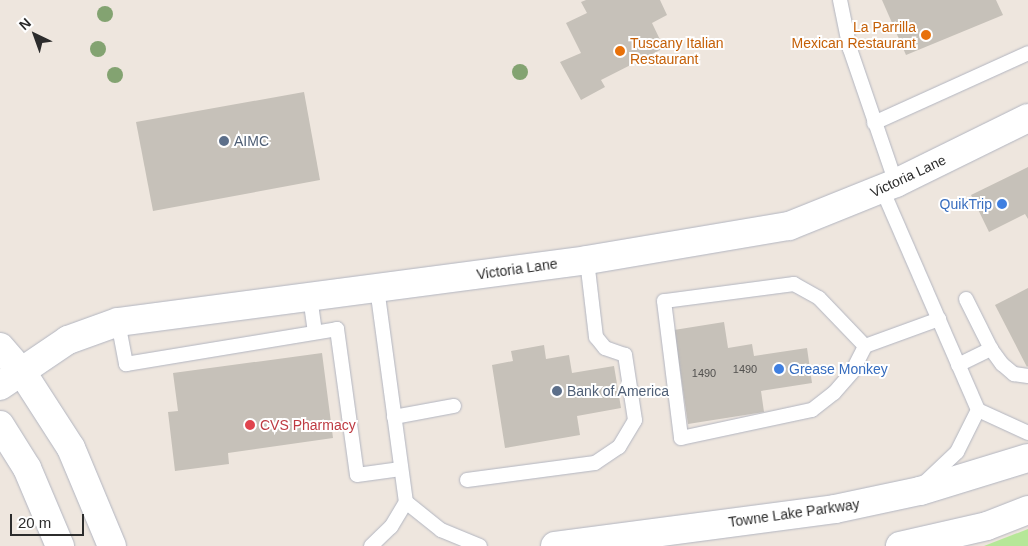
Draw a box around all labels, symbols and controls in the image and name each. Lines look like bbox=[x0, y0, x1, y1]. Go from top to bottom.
north arrow bbox=[10, 10, 60, 60]
text: N bbox=[16, 15, 34, 33]
place label: La Parrilla Mexican Restaurant bbox=[791, 19, 916, 52]
marker: La Parrilla Mexican Restaurant bbox=[920, 29, 932, 41]
place label: Tuscany Italian Restaurant bbox=[630, 35, 724, 68]
marker: Tuscany Italian Restaurant bbox=[614, 45, 626, 57]
place label: AIMC bbox=[234, 133, 269, 149]
marker: AIMC bbox=[218, 135, 230, 147]
street label: Victoria Lane bbox=[868, 151, 948, 201]
place label: QuikTrip bbox=[940, 196, 992, 212]
marker: QuikTrip bbox=[996, 198, 1008, 210]
street label: Victoria Lane bbox=[475, 255, 559, 283]
place label: Grease Monkey bbox=[789, 361, 888, 377]
house number: 1490 bbox=[733, 362, 757, 376]
marker: Grease Monkey bbox=[773, 363, 785, 375]
house number: 1490 bbox=[692, 366, 716, 380]
place label: Bank of America bbox=[567, 383, 670, 399]
marker: Bank of America bbox=[551, 385, 563, 397]
place label: CVS Pharmacy bbox=[260, 417, 356, 433]
marker: CVS Pharmacy bbox=[244, 419, 256, 431]
street label: Towne Lake Parkway bbox=[727, 495, 861, 531]
scale bar bbox=[12, 504, 86, 536]
text: 20 m bbox=[18, 514, 51, 531]

